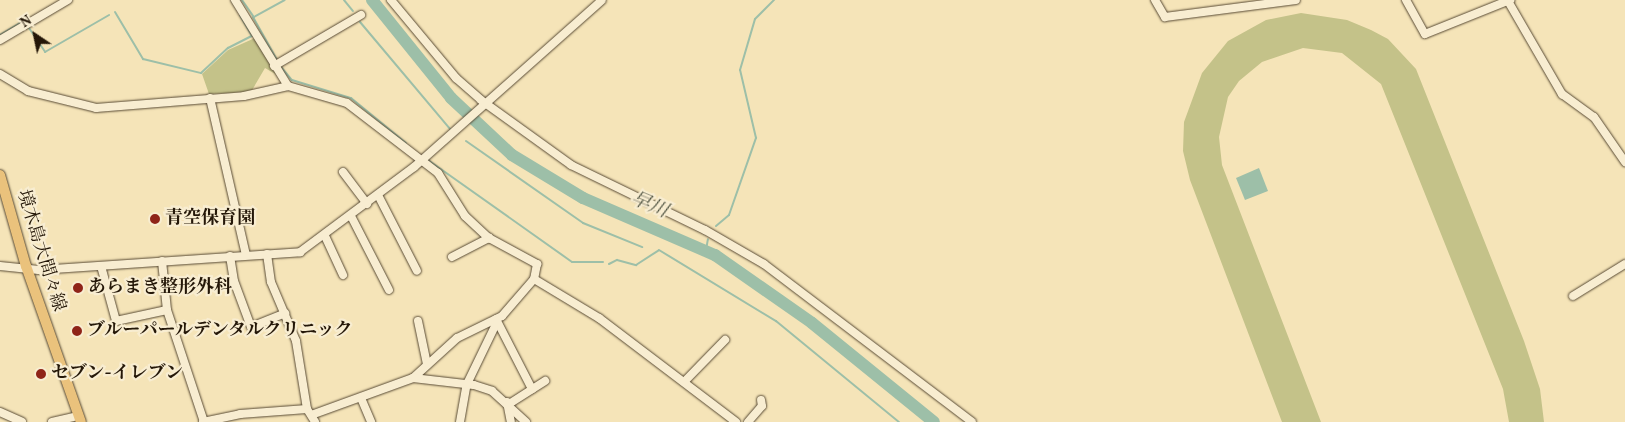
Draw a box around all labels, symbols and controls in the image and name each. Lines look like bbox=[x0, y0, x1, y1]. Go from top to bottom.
north arrow bbox=[10, 10, 60, 60]
text: N bbox=[17, 11, 36, 33]
street label: 境木島大間々線 bbox=[11, 188, 69, 314]
water label: 早川 bbox=[627, 188, 671, 224]
place label: 青空保育園 bbox=[165, 208, 255, 230]
marker: 青空保育園 bbox=[149, 213, 161, 225]
place label: あらまき整形外科 bbox=[88, 277, 232, 299]
marker: あらまき整形外科 bbox=[72, 282, 84, 294]
place label: ブルーパールデンタルクリニック bbox=[87, 320, 357, 342]
marker: ブルーパールデンタルクリニック bbox=[71, 325, 83, 337]
place label: セブン-イレブン bbox=[51, 363, 185, 385]
marker: セブン-イレブン bbox=[35, 368, 47, 380]

